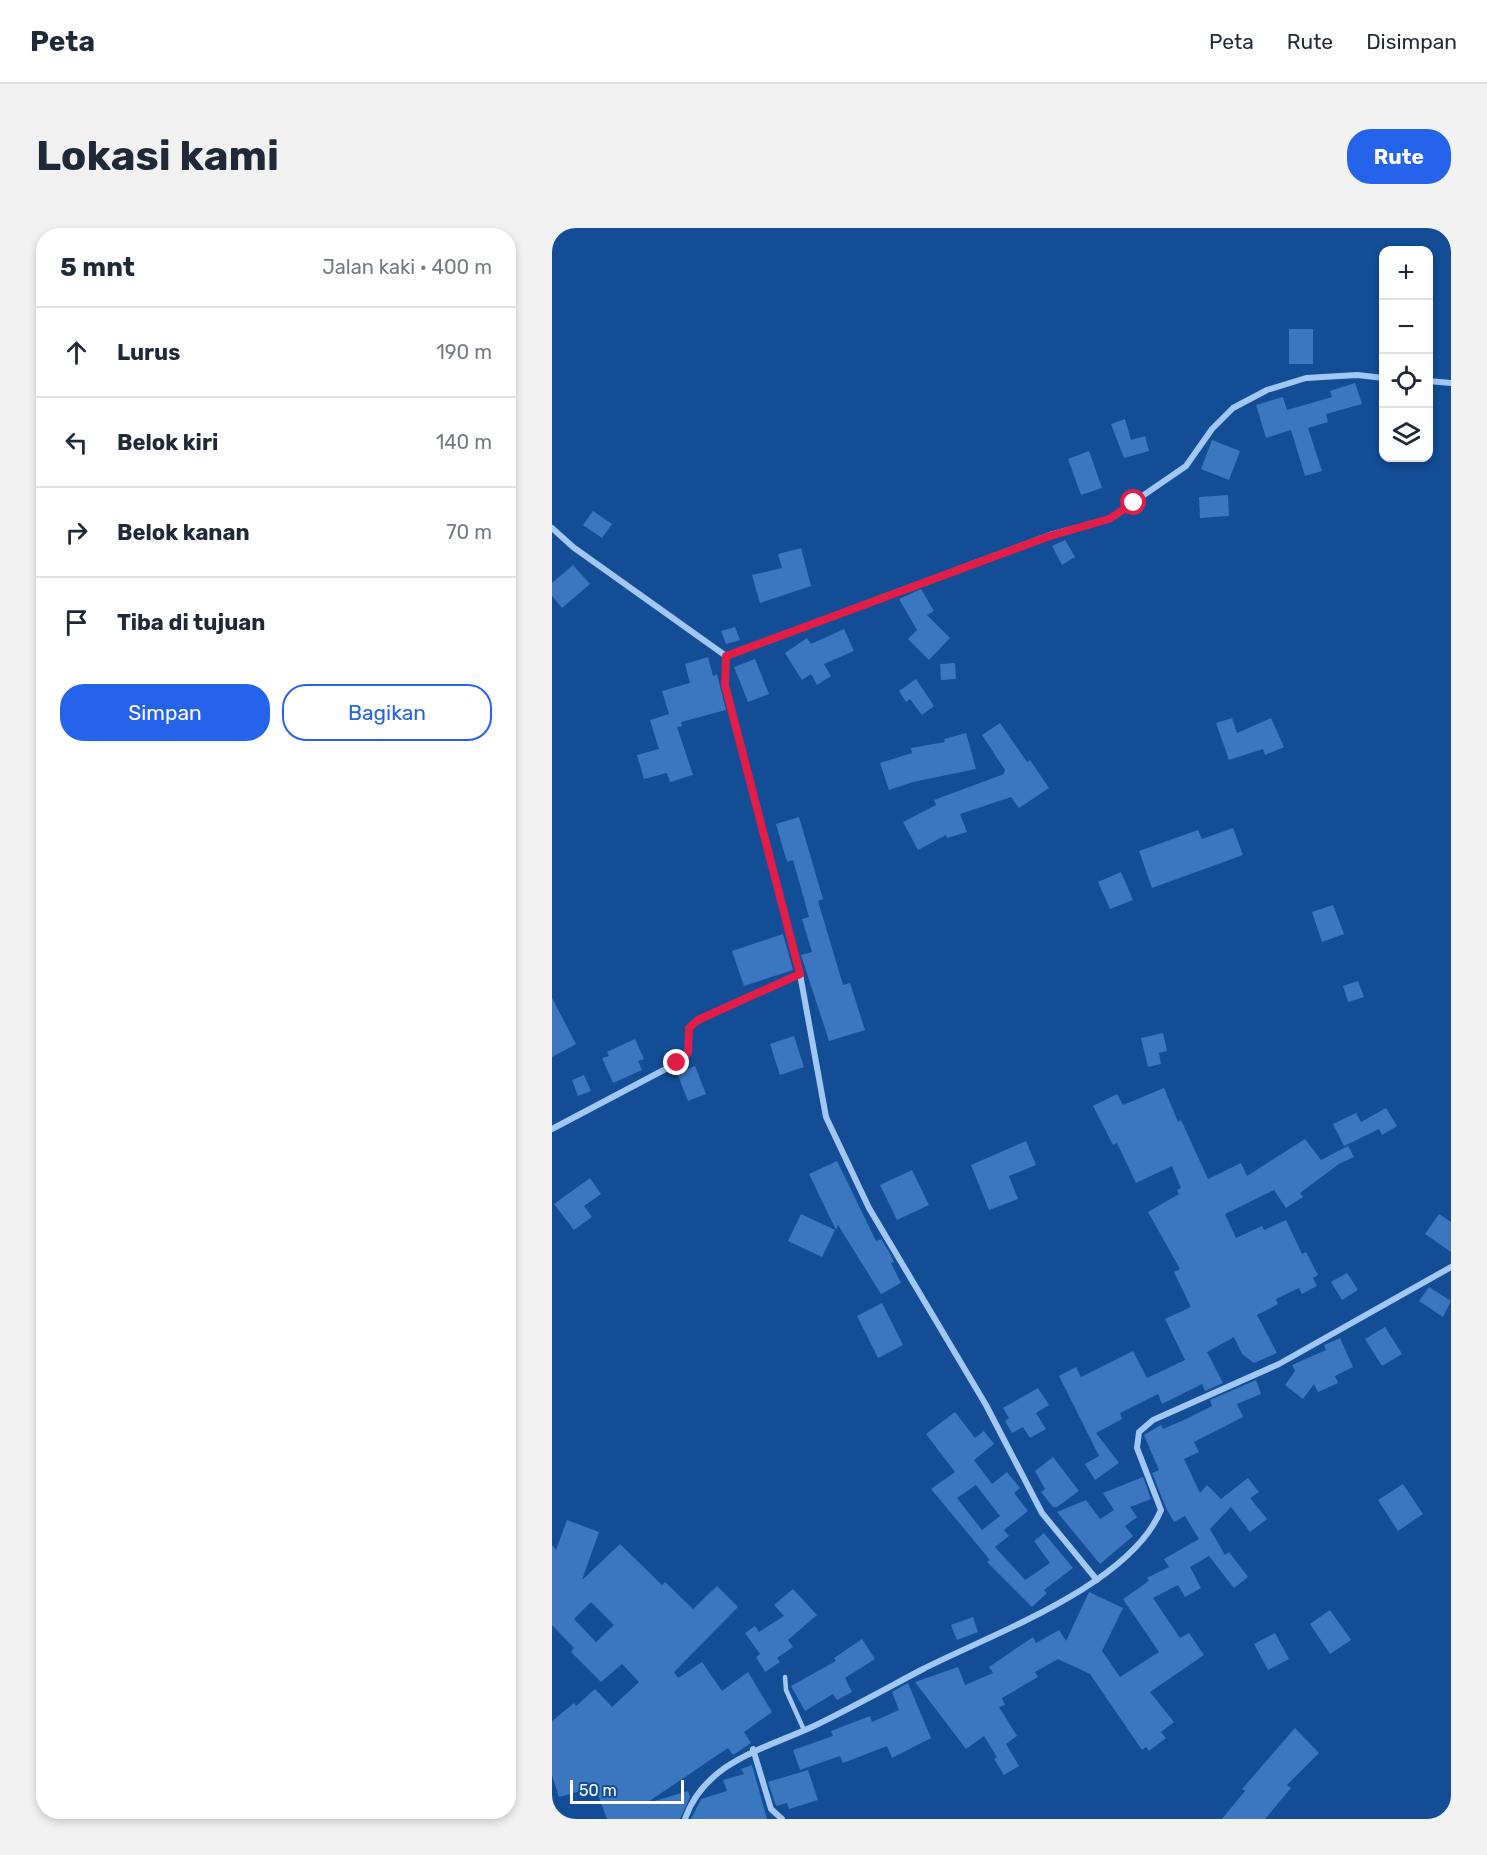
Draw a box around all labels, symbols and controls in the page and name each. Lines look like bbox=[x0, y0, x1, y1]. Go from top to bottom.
text: Peta bbox=[30, 25, 95, 58]
text: Peta bbox=[1209, 29, 1254, 54]
text: Rute bbox=[1287, 29, 1333, 54]
text: Disimpan bbox=[1366, 29, 1457, 54]
button: Rute bbox=[1347, 129, 1451, 184]
text: Lokasi kami bbox=[36, 131, 279, 181]
map controls bbox=[1379, 246, 1433, 462]
button: + bbox=[1379, 246, 1433, 300]
text: 5 mnt bbox=[60, 252, 135, 283]
text: Jalan kaki · 400 m bbox=[322, 255, 492, 279]
button: − bbox=[1379, 300, 1433, 354]
icon: ahead bbox=[60, 336, 93, 369]
text: Lurus bbox=[117, 339, 180, 366]
text: 190 m bbox=[436, 340, 492, 364]
button: locate bbox=[1379, 354, 1433, 408]
button: layers bbox=[1379, 408, 1433, 462]
icon: left bbox=[60, 426, 93, 459]
text: Belok kiri bbox=[117, 429, 218, 456]
text: 140 m bbox=[436, 430, 492, 454]
route start bbox=[1120, 489, 1146, 515]
icon: right bbox=[60, 516, 93, 549]
text: Belok kanan bbox=[117, 519, 250, 546]
text: 70 m bbox=[446, 520, 492, 544]
icon: arrive bbox=[60, 606, 93, 639]
text: Tiba di tujuan bbox=[117, 609, 265, 636]
button: Simpan bbox=[60, 684, 270, 741]
button: Bagikan bbox=[282, 684, 492, 741]
route end bbox=[663, 1049, 689, 1075]
scale bar bbox=[570, 1777, 684, 1804]
text: 50 m bbox=[579, 1781, 617, 1800]

